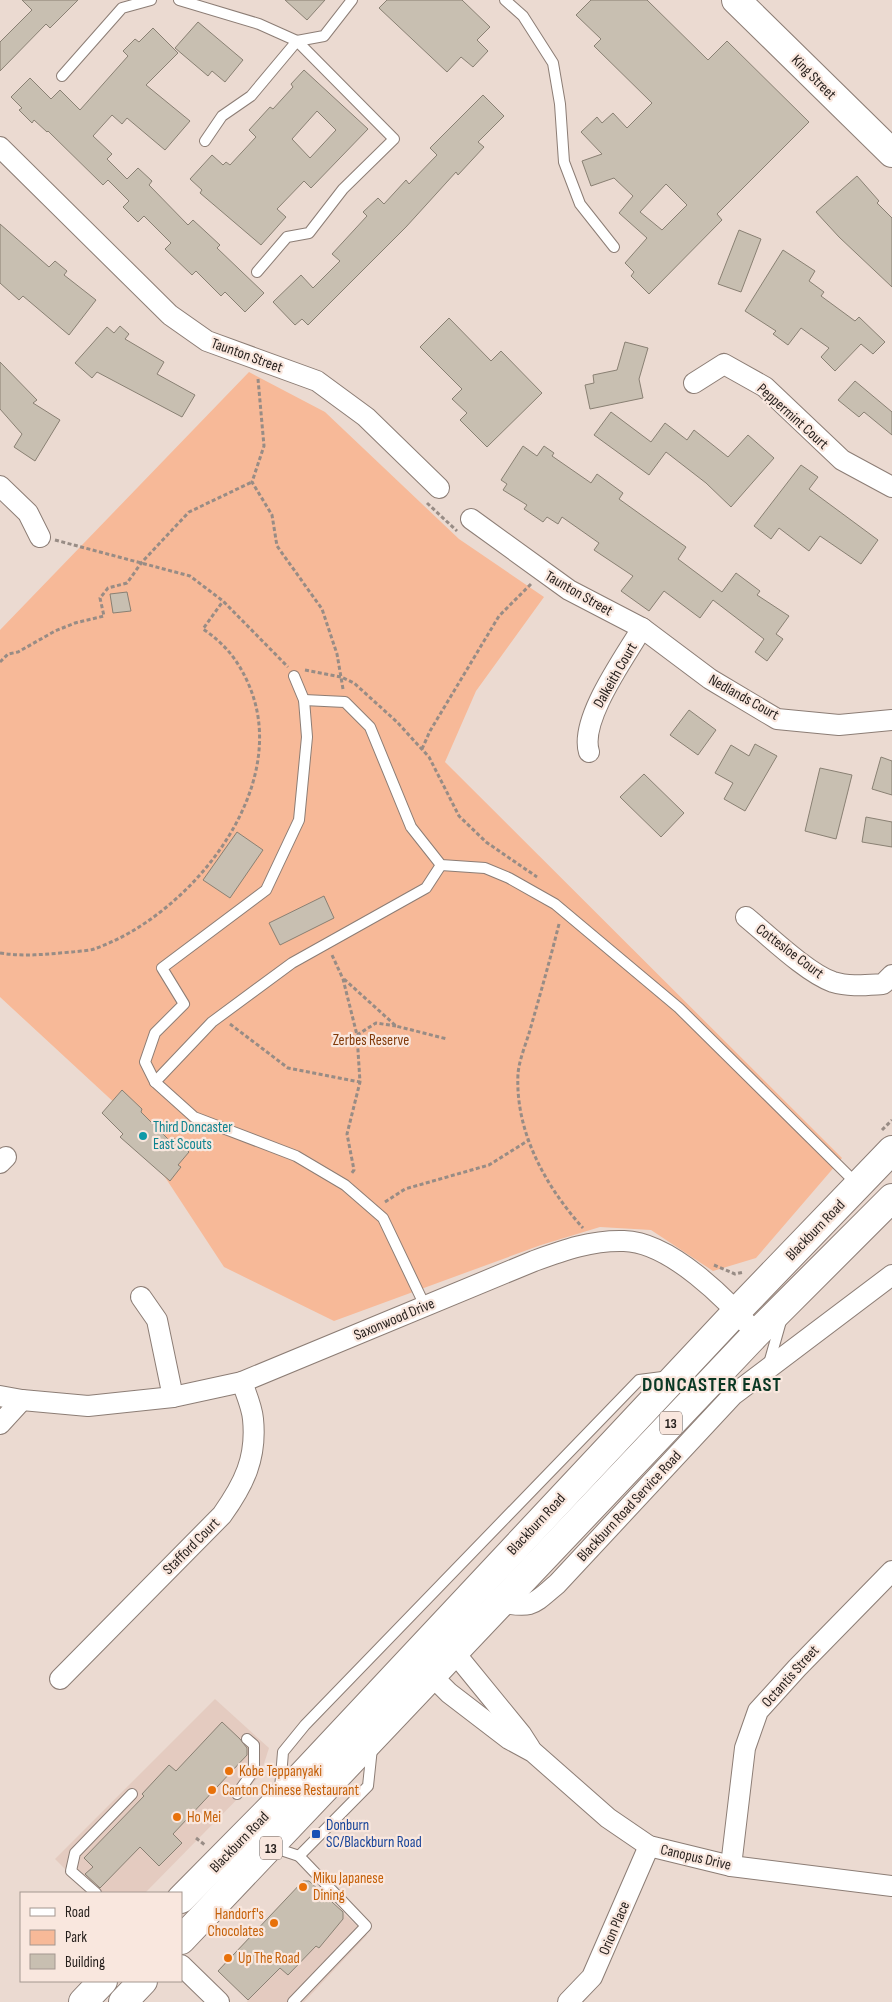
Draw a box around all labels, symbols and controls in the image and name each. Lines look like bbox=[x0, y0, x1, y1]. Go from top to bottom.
street label: King Street bbox=[787, 51, 840, 104]
street label: Taunton Street bbox=[208, 334, 286, 377]
street label: Peppermint Court bbox=[753, 379, 833, 454]
street label: Taunton Street bbox=[542, 567, 616, 621]
street label: Dalkeith Court bbox=[589, 639, 642, 711]
street label: Nedlands Court bbox=[705, 670, 783, 725]
street label: Cottesloe Court bbox=[752, 920, 828, 983]
park label: Zerbes Reserve bbox=[333, 1031, 409, 1050]
place label: Third Doncaster East Scouts bbox=[153, 1118, 233, 1154]
marker: Third Doncaster East Scouts bbox=[137, 1130, 149, 1142]
street label: Blackburn Road bbox=[782, 1196, 849, 1265]
street label: Saxonwood Drive bbox=[351, 1294, 437, 1345]
district label: DONCASTER EAST bbox=[642, 1373, 782, 1397]
road number: 13 bbox=[660, 1412, 682, 1435]
street label: Blackburn Road Service Road bbox=[573, 1447, 686, 1566]
street label: Blackburn Road bbox=[503, 1489, 570, 1559]
street label: Stafford Court bbox=[159, 1514, 224, 1579]
street label: Octantis Street bbox=[758, 1641, 823, 1711]
place label: Kobe Teppanyaki bbox=[239, 1762, 322, 1781]
marker: Kobe Teppanyaki bbox=[223, 1765, 235, 1777]
place label: Canton Chinese Restaurant bbox=[222, 1781, 360, 1800]
marker: Canton Chinese Restaurant bbox=[206, 1784, 218, 1796]
place label: Ho Mei bbox=[187, 1808, 221, 1827]
street label: Blackburn Road bbox=[206, 1808, 273, 1877]
marker: Ho Mei bbox=[171, 1811, 183, 1823]
place label: Donburn SC/Blackburn Road bbox=[326, 1816, 422, 1852]
marker: Donburn SC/Blackburn Road bbox=[310, 1828, 322, 1840]
road number: 13 bbox=[260, 1836, 282, 1860]
street label: Canopus Drive bbox=[659, 1840, 733, 1875]
place label: Miku Japanese Dining bbox=[313, 1869, 384, 1905]
marker: Miku Japanese Dining bbox=[297, 1881, 309, 1893]
legend bbox=[20, 1892, 182, 1982]
street label: Orion Place bbox=[595, 1899, 634, 1958]
text: Road bbox=[65, 1903, 90, 1922]
place label: Handorf's Chocolates bbox=[207, 1905, 264, 1941]
marker: Handorf's Chocolates bbox=[268, 1917, 280, 1929]
text: Park bbox=[65, 1928, 87, 1947]
place label: Up The Road bbox=[238, 1949, 300, 1968]
marker: Up The Road bbox=[222, 1952, 234, 1964]
text: Building bbox=[65, 1953, 105, 1972]

